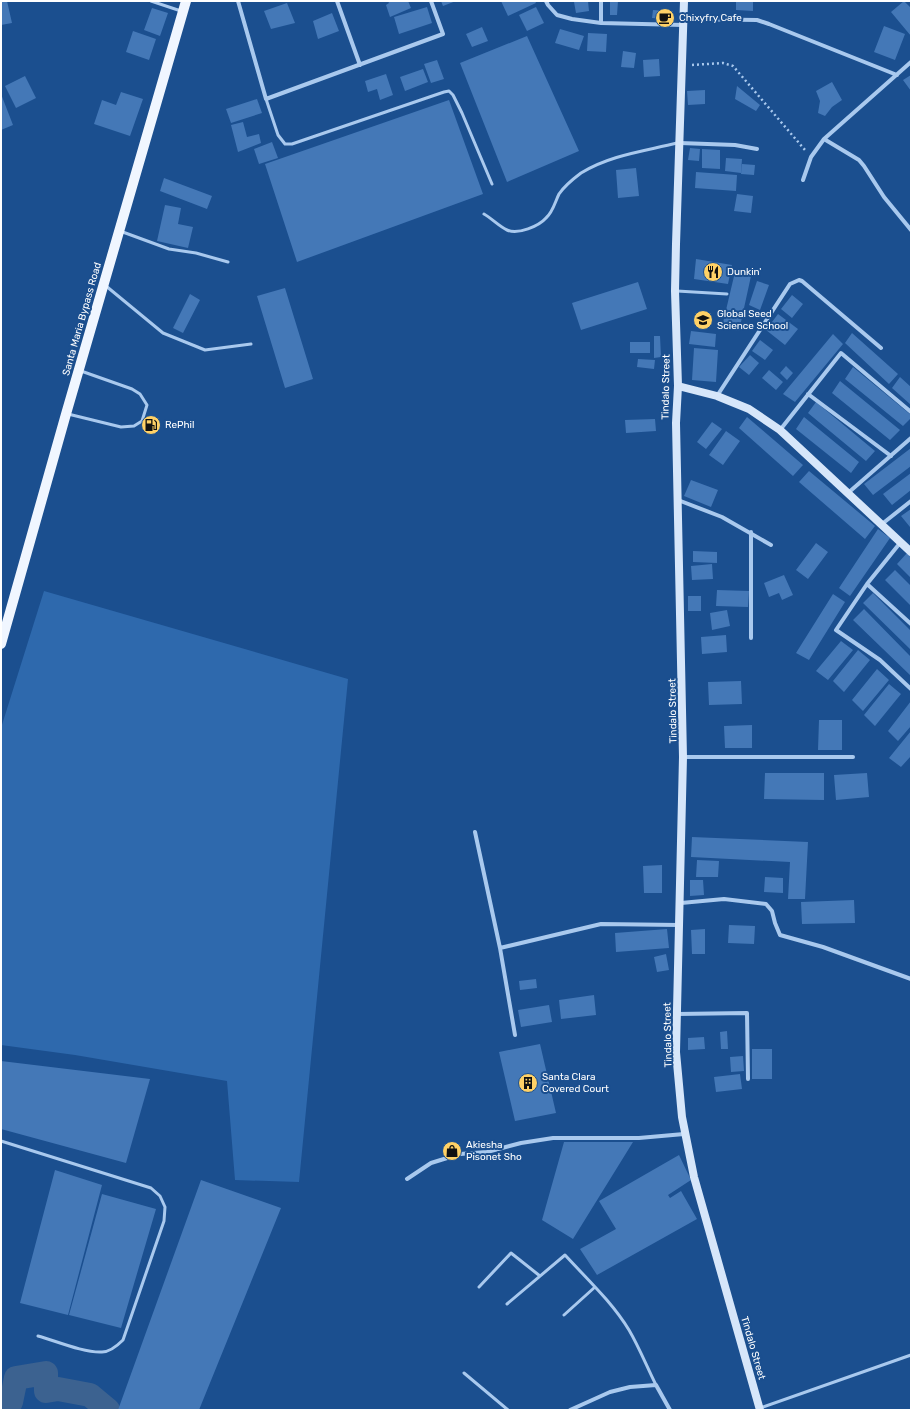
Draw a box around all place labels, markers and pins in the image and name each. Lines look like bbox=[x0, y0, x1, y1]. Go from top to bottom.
cafe icon: Chixyfry Cafe bbox=[654, 7, 676, 29]
place label: Chixyfry Cafe bbox=[679, 12, 742, 24]
restaurant icon: Dunkin' bbox=[702, 261, 724, 283]
place label: Dunkin' bbox=[727, 266, 762, 278]
place label: Global Seed Science School bbox=[717, 308, 788, 332]
school or university icon: Global Seed Science School bbox=[692, 309, 714, 331]
fuel station icon: RePhil bbox=[140, 414, 162, 436]
place label: RePhil bbox=[165, 419, 194, 431]
place label: Santa Clara Covered Court bbox=[542, 1071, 609, 1095]
building icon: Santa Clara Covered Court bbox=[517, 1072, 539, 1094]
place label: Akiesha Pisonet Sho bbox=[466, 1139, 522, 1163]
shop icon: Akiesha Pisonet Sho bbox=[441, 1140, 463, 1162]

